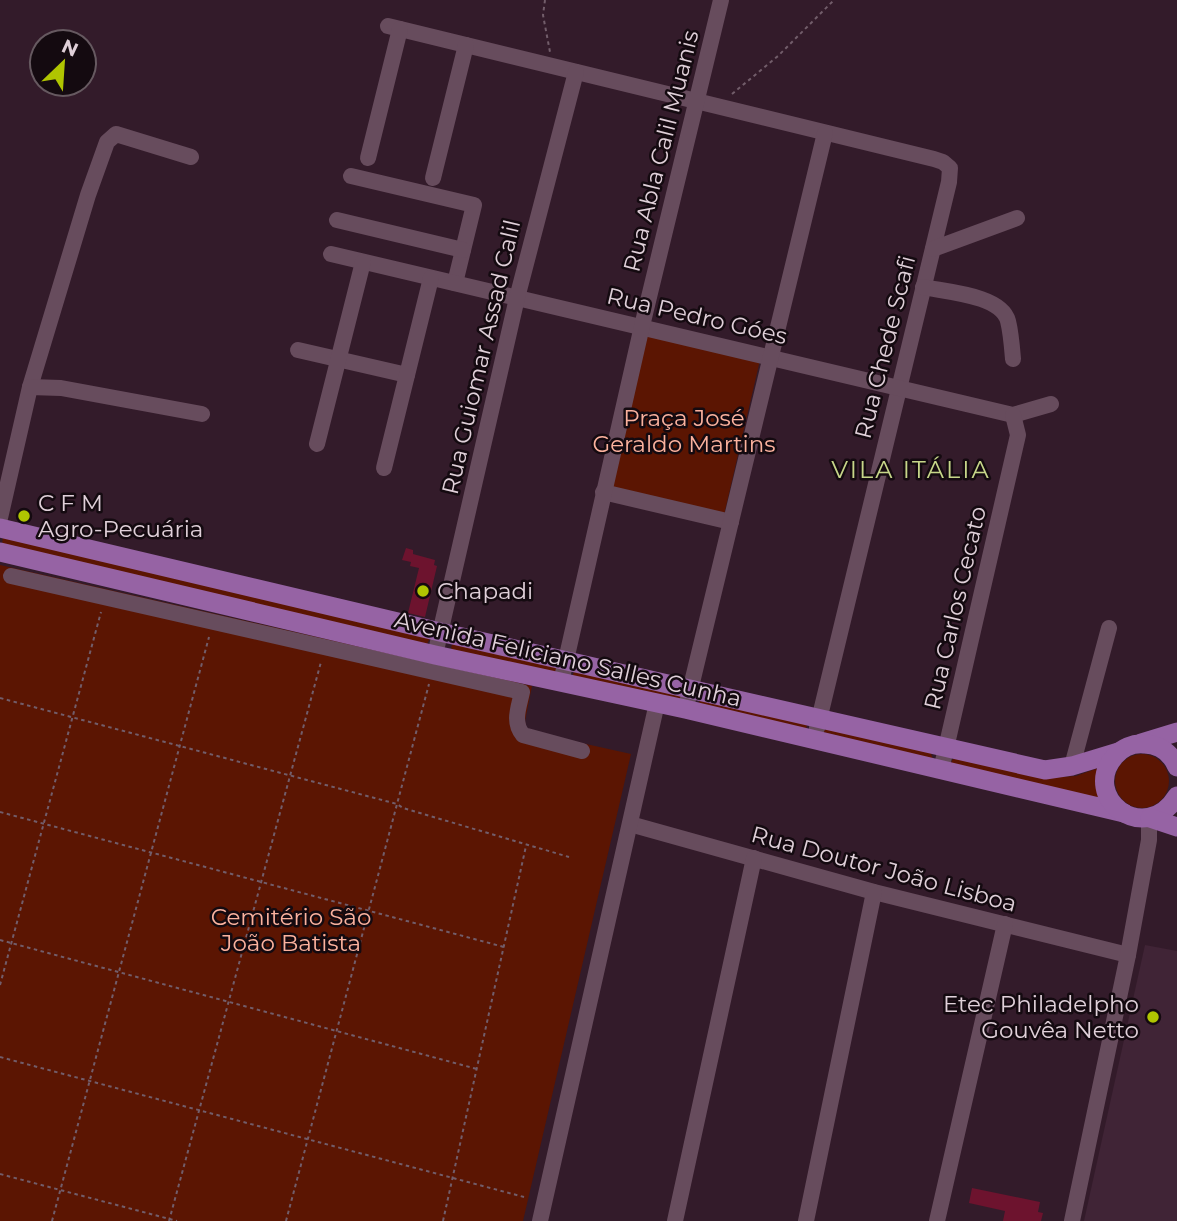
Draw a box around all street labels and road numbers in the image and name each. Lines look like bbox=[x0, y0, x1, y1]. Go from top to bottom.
street label: Rua Abla Calil Muanis bbox=[617, 27, 705, 275]
street label: Rua Guiomar Assad Calil bbox=[436, 217, 526, 497]
street label: Rua Chede Scafi bbox=[849, 253, 921, 441]
street label: Rua Pedro Góes bbox=[604, 282, 790, 350]
street label: Rua Carlos Cecato bbox=[918, 504, 992, 712]
street label: Avenida Feliciano Salles Cunha bbox=[392, 605, 744, 713]
street label: Rua Doutor João Lisboa bbox=[748, 820, 1020, 918]

